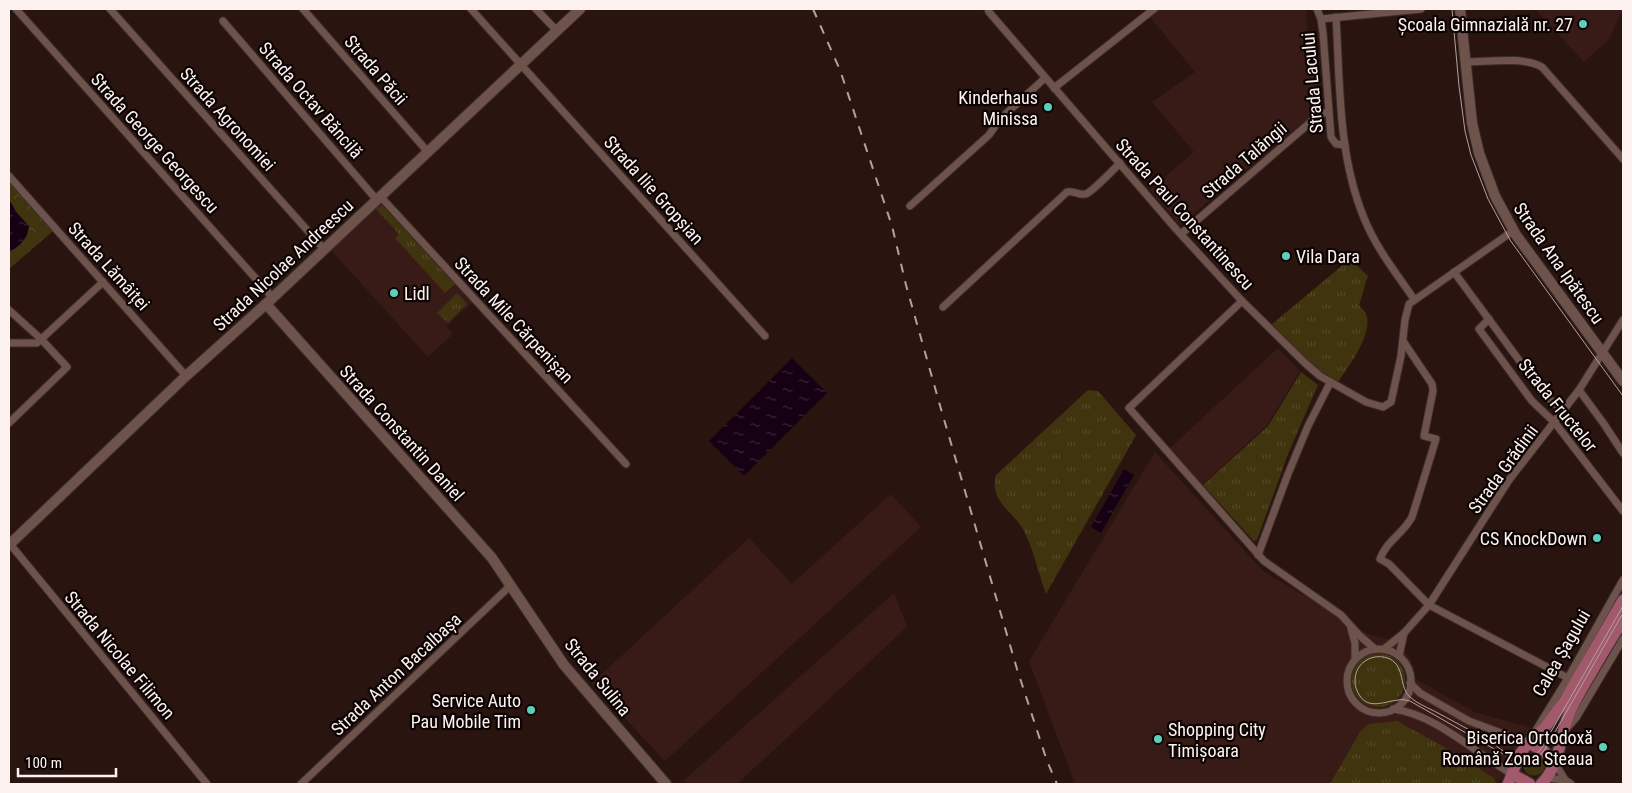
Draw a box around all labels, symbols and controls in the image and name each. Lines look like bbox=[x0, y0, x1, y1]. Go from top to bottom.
place label: Școala Gimnazială nr. 27 bbox=[1398, 14, 1573, 36]
marker: Școala Gimnazială nr. 27 bbox=[1577, 18, 1589, 30]
street label: Strada Păcii bbox=[340, 31, 412, 109]
street label: Strada Lacului bbox=[1297, 32, 1327, 134]
street label: Strada Octav Băncilă bbox=[255, 38, 367, 162]
street label: Strada Agronomiei bbox=[176, 63, 280, 175]
street label: Strada George Georgescu bbox=[87, 69, 223, 217]
place label: Kinderhaus Minissa bbox=[958, 87, 1038, 129]
marker: Kinderhaus Minissa bbox=[1042, 101, 1054, 113]
street label: Strada Talăngii bbox=[1197, 118, 1291, 202]
street label: Strada Ilie Gropșian bbox=[599, 131, 708, 249]
street label: Strada Paul Constantinescu bbox=[1112, 134, 1258, 294]
street label: Strada Nicolae Andreescu bbox=[209, 195, 357, 335]
street label: Strada Ana Ipătescu bbox=[1509, 198, 1609, 328]
street label: Strada Lămâiței bbox=[63, 218, 154, 315]
place label: Vila Dara bbox=[1296, 246, 1360, 267]
marker: Vila Dara bbox=[1280, 250, 1292, 262]
street label: Strada Mile Cărpenișan bbox=[449, 253, 578, 388]
place label: Lidl bbox=[404, 283, 430, 304]
marker: Lidl bbox=[388, 287, 400, 299]
street label: Strada Fructelor bbox=[1514, 354, 1602, 456]
street label: Strada Constantin Daniel bbox=[335, 361, 469, 505]
street label: Strada Grădinii bbox=[1464, 421, 1542, 517]
place label: CS KnockDown bbox=[1480, 528, 1587, 549]
marker: CS KnockDown bbox=[1591, 532, 1603, 544]
street label: Strada Nicolae Filimon bbox=[60, 587, 180, 723]
street label: Calea Șagului bbox=[1528, 606, 1595, 701]
street label: Strada Anton Bacalbașa bbox=[327, 608, 466, 740]
street label: Strada Sulina bbox=[560, 634, 636, 720]
place label: Service Auto Pau Mobile Tim bbox=[411, 690, 521, 732]
marker: Service Auto Pau Mobile Tim bbox=[525, 704, 537, 716]
place label: Shopping City Timișoara bbox=[1168, 719, 1266, 762]
place label: Biserica Ortodoxă Română Zona Steaua bbox=[1442, 727, 1593, 769]
marker: Shopping City Timișoara bbox=[1152, 733, 1164, 745]
marker: Biserica Ortodoxă Română Zona Steaua bbox=[1597, 741, 1609, 753]
scale bar bbox=[18, 746, 115, 778]
text: 100 m bbox=[25, 754, 62, 772]

